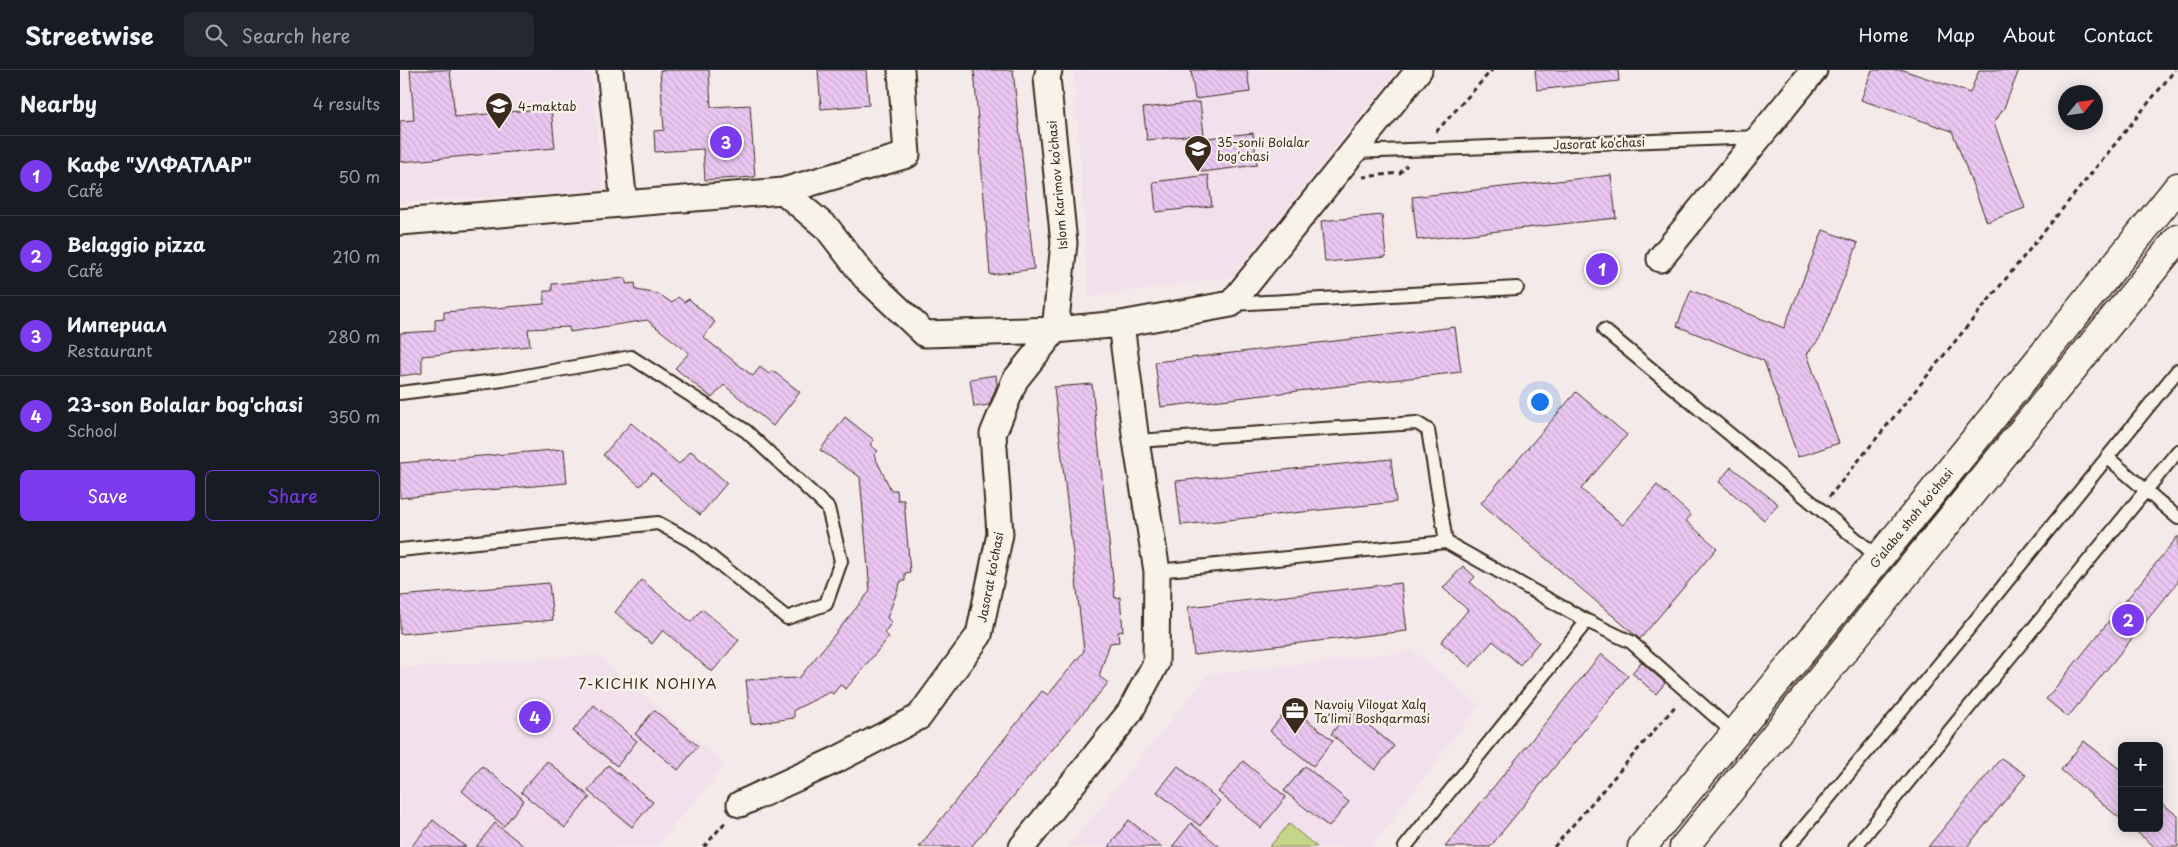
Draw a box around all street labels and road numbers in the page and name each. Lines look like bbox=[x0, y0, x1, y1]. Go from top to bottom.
street label: Islom Karimov ko‘chasi bbox=[1042, 120, 1072, 250]
street label: Jasorat ko‘chasi bbox=[1553, 132, 1645, 154]
street label: G'alaba shoh ko'chasi bbox=[1865, 464, 1957, 572]
street label: Jasorat ko‘chasi bbox=[972, 530, 1008, 624]

